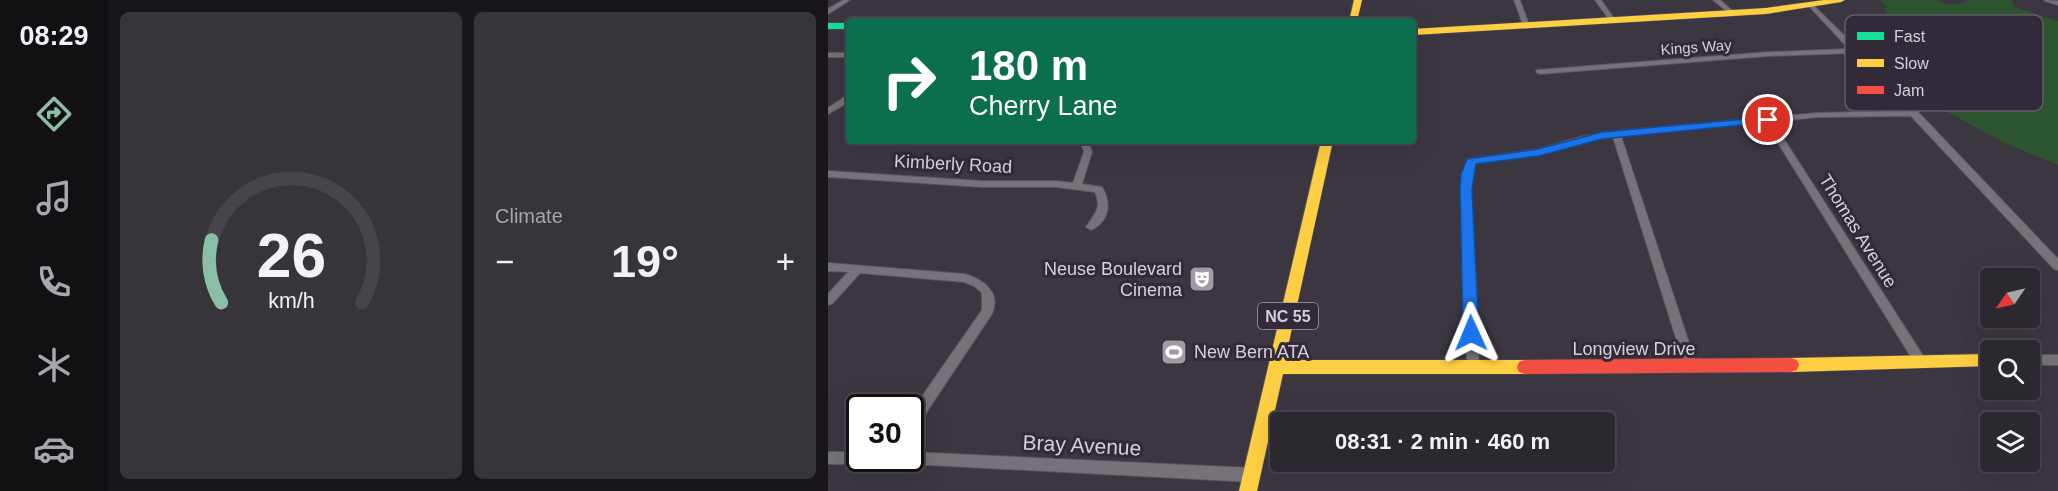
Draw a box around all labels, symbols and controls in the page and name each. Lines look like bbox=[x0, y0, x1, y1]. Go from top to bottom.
legend bbox=[1845, 15, 2043, 111]
text: 08:29 bbox=[19, 21, 89, 51]
text: Fast bbox=[1894, 28, 1926, 45]
street label: Kings Way bbox=[1660, 36, 1733, 58]
icon: right bbox=[870, 42, 948, 120]
text: 180 m bbox=[969, 42, 1088, 89]
text: Slow bbox=[1894, 55, 1929, 72]
text: Jam bbox=[1894, 82, 1924, 99]
text: Cherry Lane bbox=[969, 91, 1118, 121]
icon: directions bbox=[33, 93, 75, 135]
pin bbox=[1742, 94, 1793, 145]
icon: arrive bbox=[1751, 103, 1784, 136]
street label: Kimberly Road bbox=[894, 151, 1012, 177]
street label: Thomas Avenue bbox=[1815, 171, 1901, 291]
icon: music bbox=[33, 177, 75, 219]
text: Climate bbox=[495, 205, 563, 227]
text: 26 bbox=[256, 221, 326, 290]
text: 19° bbox=[611, 236, 679, 287]
text: − bbox=[495, 243, 514, 280]
text: + bbox=[776, 243, 795, 280]
place label: Neuse Boulevard Cinema bbox=[1044, 259, 1183, 300]
icon: phone bbox=[33, 261, 75, 303]
theatre icon: Neuse Boulevard Cinema bbox=[1187, 264, 1217, 294]
north arrow bbox=[1980, 268, 2040, 328]
map controls bbox=[1980, 268, 2040, 472]
text: km/h bbox=[268, 289, 314, 313]
position arrow bbox=[1439, 301, 1503, 365]
road number: NC 55 bbox=[1258, 303, 1318, 329]
sports icon: New Bern ATA bbox=[1159, 337, 1189, 367]
street label: Longview Drive bbox=[1572, 339, 1696, 359]
button: search bbox=[1980, 340, 2040, 400]
place label: New Bern ATA bbox=[1194, 342, 1309, 362]
icon: climate bbox=[33, 344, 75, 386]
speed limit sign: 30 bbox=[846, 394, 924, 472]
button: layers bbox=[1980, 412, 2040, 472]
icon: car bbox=[33, 428, 75, 470]
text: 08:31 · 2 min · 460 m bbox=[1335, 429, 1550, 454]
street label: Bray Avenue bbox=[1022, 430, 1142, 460]

